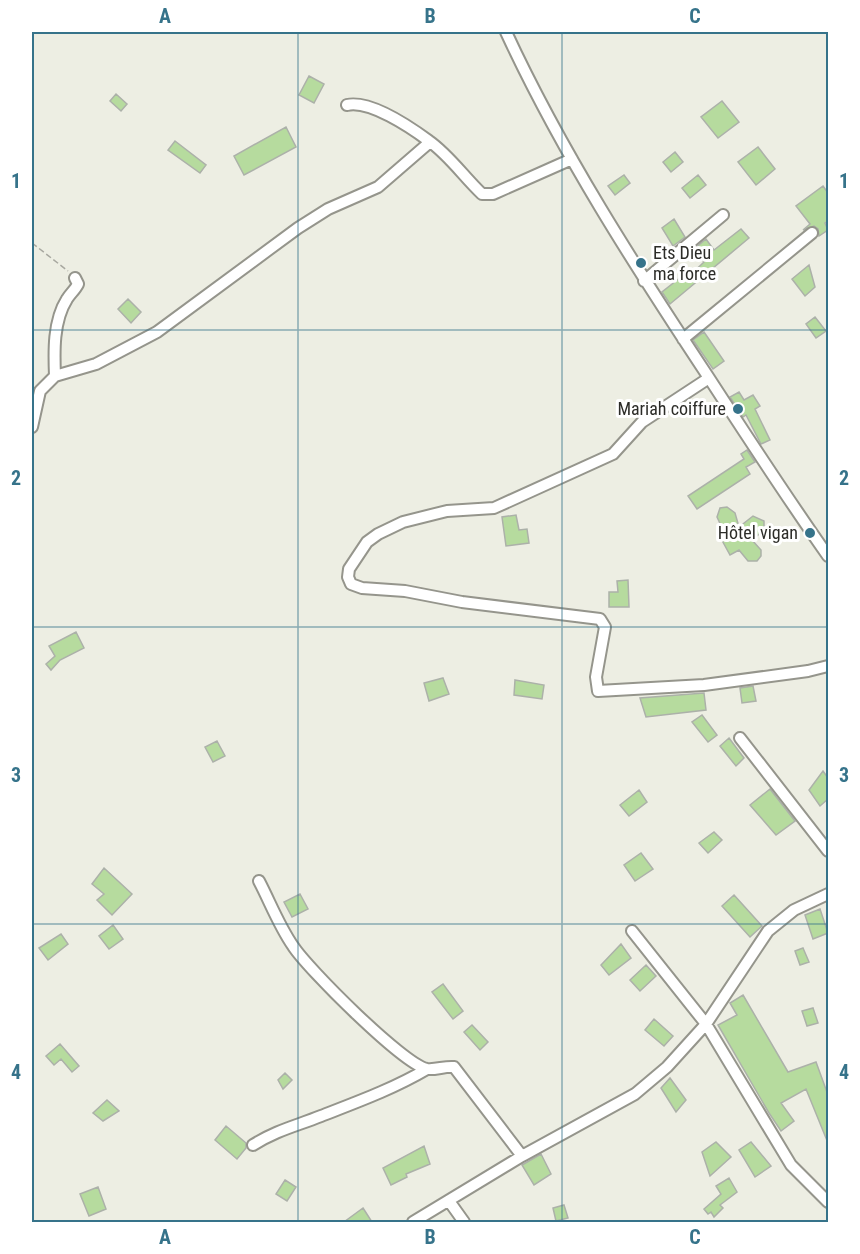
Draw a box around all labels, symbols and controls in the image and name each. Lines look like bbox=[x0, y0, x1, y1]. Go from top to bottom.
text: A bbox=[159, 4, 171, 28]
text: B bbox=[424, 4, 436, 28]
text: C bbox=[689, 4, 701, 28]
text: 1 bbox=[11, 169, 21, 193]
text: 1 bbox=[839, 169, 849, 193]
place label: Ets Dieu ma force bbox=[653, 242, 716, 284]
marker: Ets Dieu ma force bbox=[634, 256, 648, 270]
place label: Mariah coiffure bbox=[617, 398, 726, 419]
marker: Mariah coiffure bbox=[731, 402, 745, 416]
text: 2 bbox=[11, 466, 21, 490]
text: 2 bbox=[839, 466, 849, 490]
place label: Hôtel vigan bbox=[718, 522, 798, 543]
marker: Hôtel vigan bbox=[803, 526, 817, 540]
text: 3 bbox=[11, 763, 21, 787]
text: 3 bbox=[839, 763, 849, 787]
text: 4 bbox=[11, 1060, 21, 1084]
text: 4 bbox=[839, 1060, 849, 1084]
text: A bbox=[159, 1225, 171, 1249]
text: B bbox=[424, 1225, 436, 1249]
text: C bbox=[689, 1225, 701, 1249]

